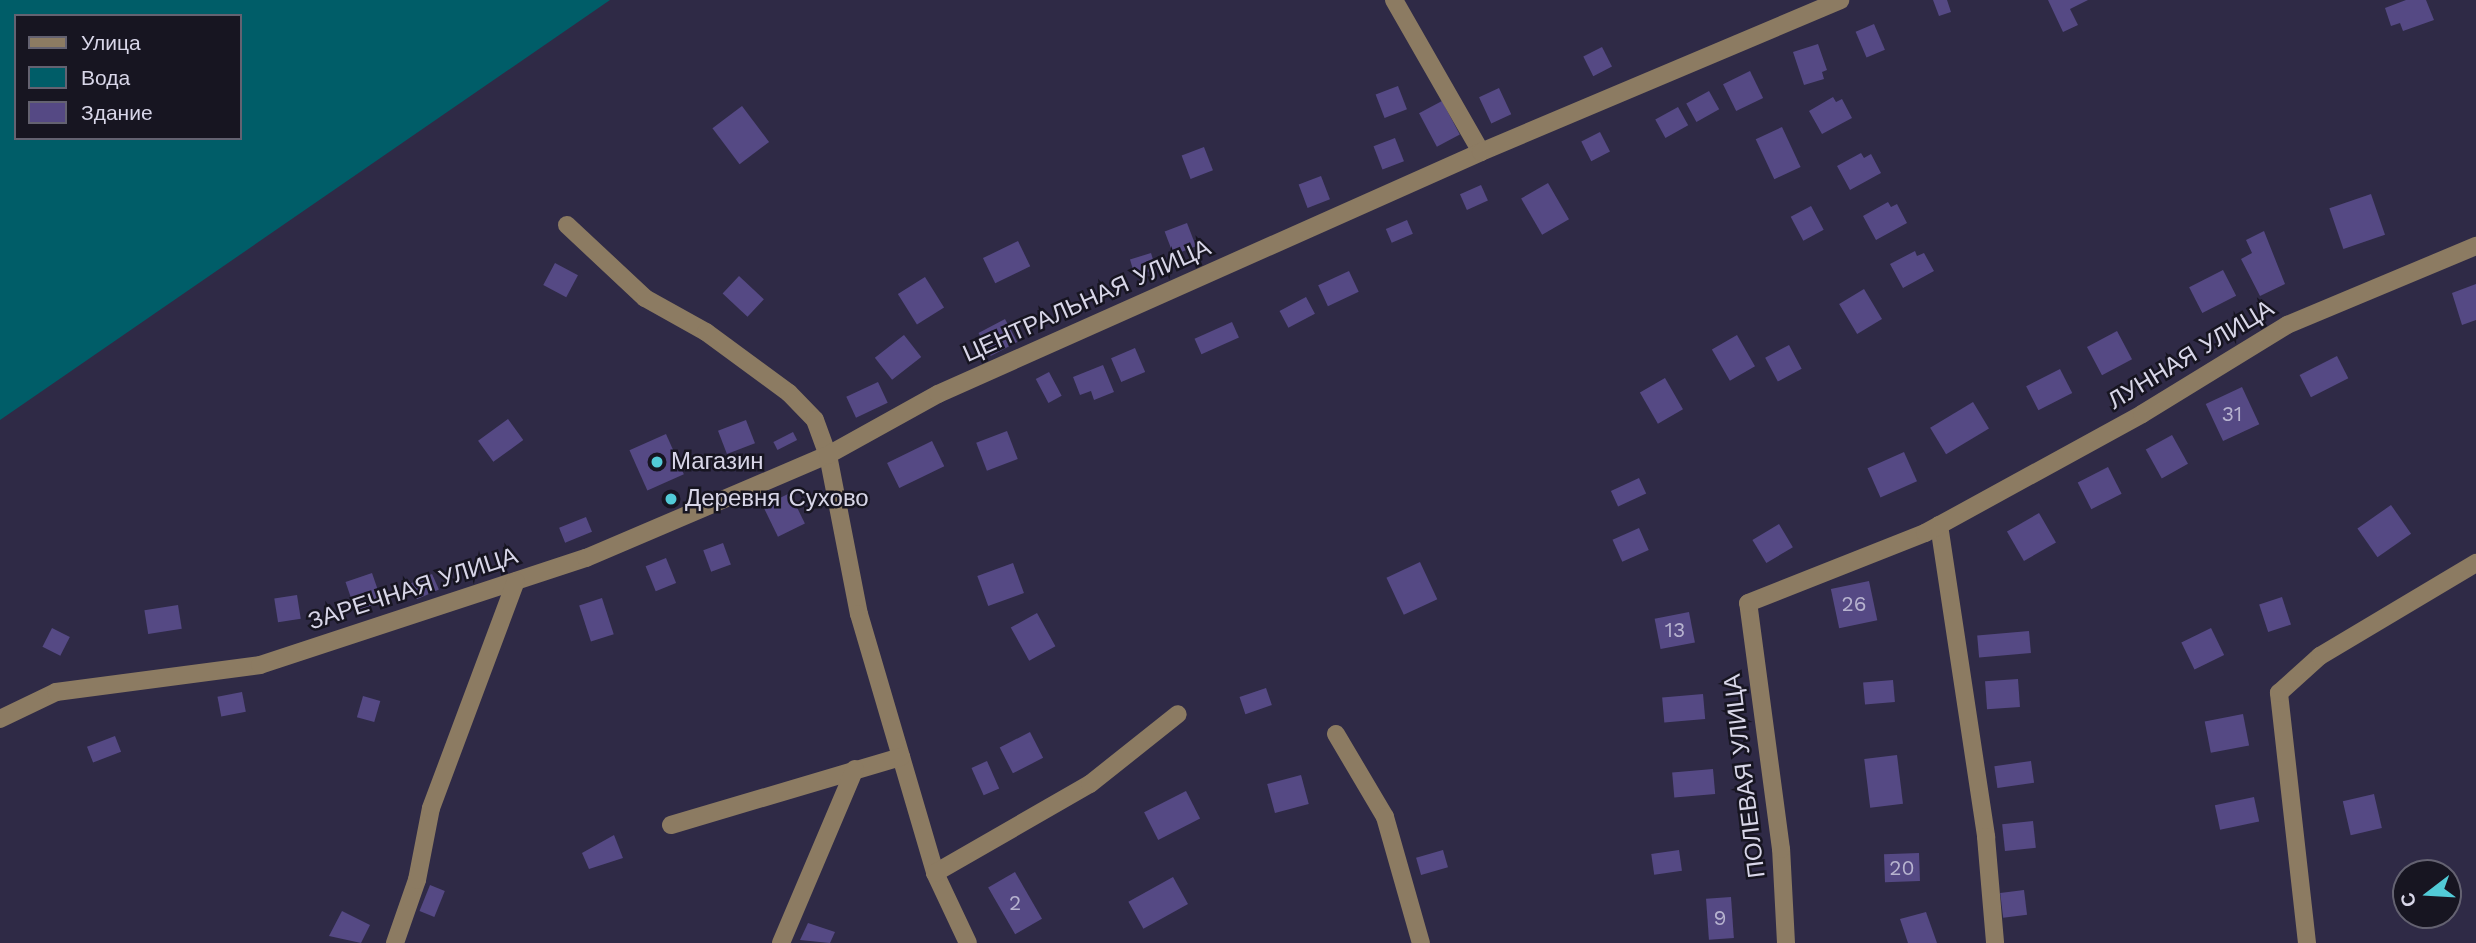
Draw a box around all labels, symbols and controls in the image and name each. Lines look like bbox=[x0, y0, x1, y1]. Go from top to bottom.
legend bbox=[14, 14, 242, 140]
text: Улица bbox=[81, 30, 141, 55]
text: Вода bbox=[81, 65, 130, 90]
text: Здание bbox=[81, 100, 153, 125]
street label: ЦЕНТРАЛЬНАЯ УЛИЦА bbox=[959, 233, 1215, 369]
street label: ЛУННАЯ УЛИЦА bbox=[2103, 294, 2279, 416]
house number: 31 bbox=[2222, 401, 2242, 427]
place label: Магазин bbox=[671, 448, 764, 476]
marker: Магазин bbox=[649, 454, 665, 470]
place label: Деревня Сухово bbox=[685, 485, 869, 513]
marker: Деревня Сухово bbox=[663, 491, 679, 507]
street label: ЗАРЕЧНАЯ УЛИЦА bbox=[305, 542, 521, 636]
house number: 26 bbox=[1841, 591, 1867, 617]
house number: 13 bbox=[1665, 617, 1685, 643]
street label: ПОЛЕВАЯ УЛИЦА bbox=[1718, 672, 1772, 880]
house number: 20 bbox=[1889, 855, 1915, 881]
north arrow bbox=[2392, 859, 2462, 929]
house number: 2 bbox=[1009, 890, 1021, 916]
text: С bbox=[2395, 890, 2421, 910]
house number: 9 bbox=[1714, 905, 1726, 931]

